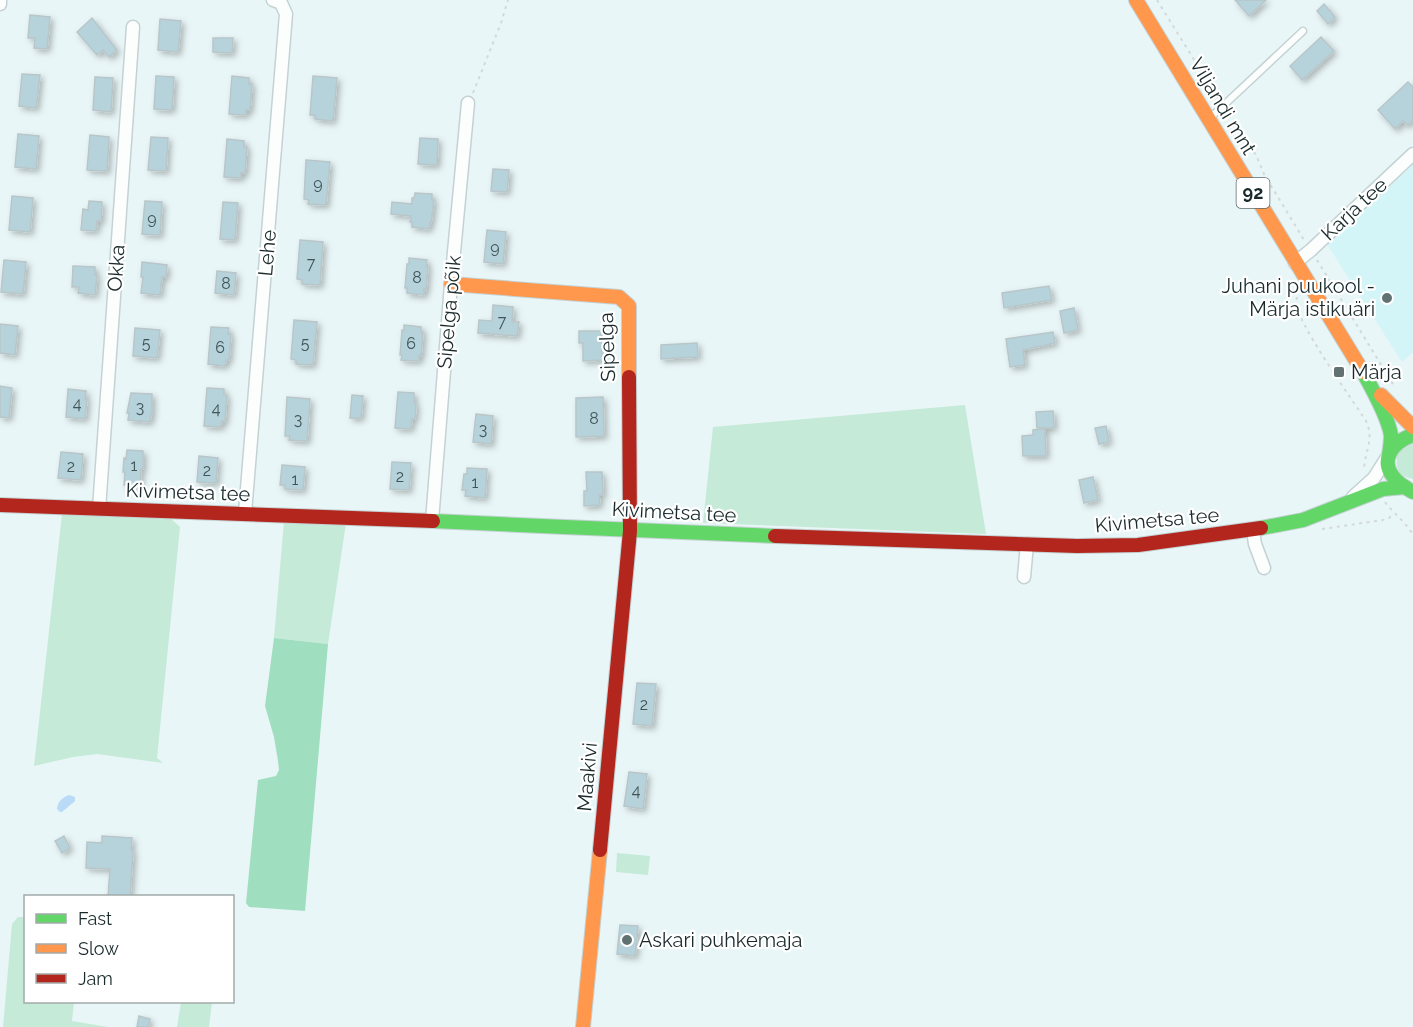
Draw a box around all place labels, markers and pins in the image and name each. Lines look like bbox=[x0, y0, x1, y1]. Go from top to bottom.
place label: Juhani puukool - Märja istikuäri bbox=[1222, 274, 1375, 321]
marker: Juhani puukool - Märja istikuäri bbox=[1380, 291, 1394, 305]
place label: Märja bbox=[1351, 360, 1402, 384]
marker: Märja bbox=[1332, 365, 1346, 379]
place label: Askari puhkemaja bbox=[639, 928, 802, 952]
marker: Askari puhkemaja bbox=[620, 933, 634, 947]

